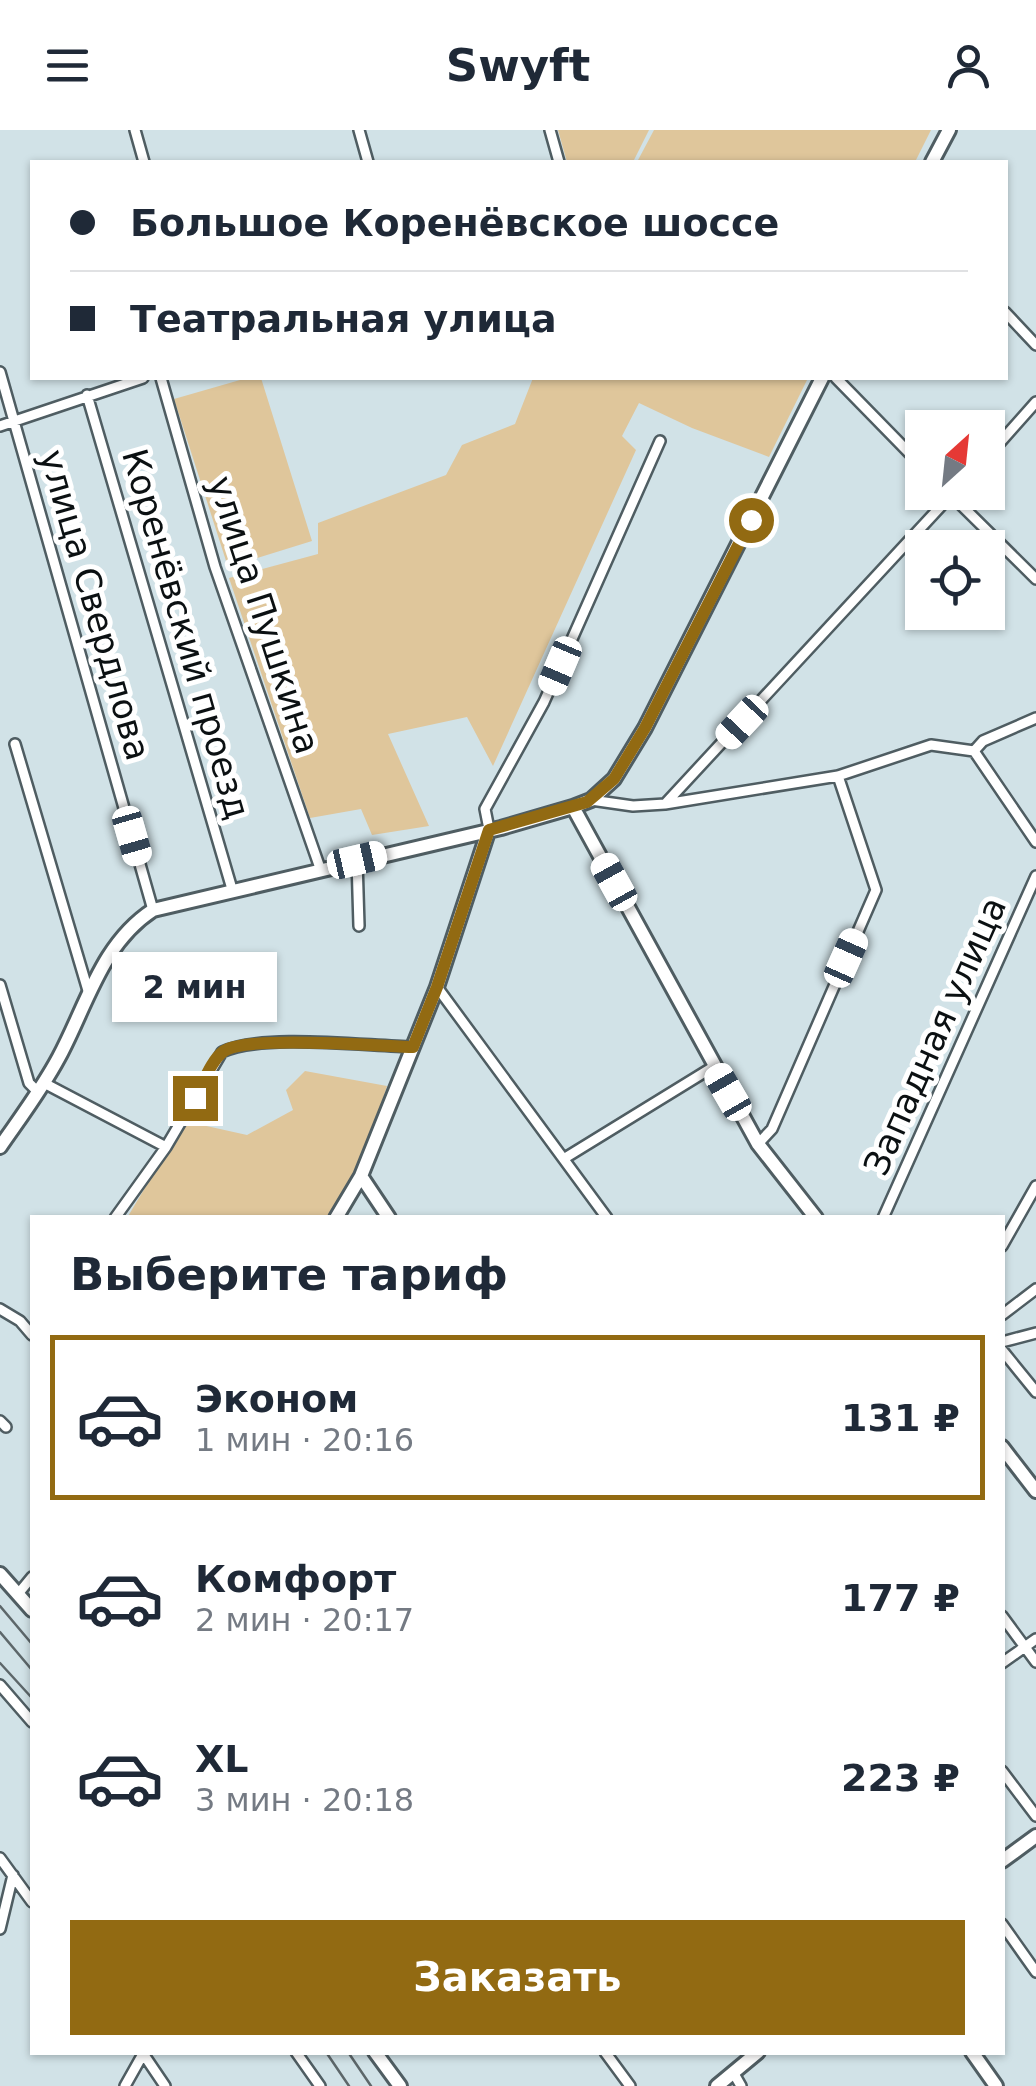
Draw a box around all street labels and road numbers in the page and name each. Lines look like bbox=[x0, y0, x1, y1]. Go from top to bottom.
street label: Коренёвский проезд bbox=[114, 444, 258, 824]
street label: улица Свердлова bbox=[32, 445, 158, 765]
street label: улица Пушкина bbox=[200, 471, 328, 759]
street label: Западная улица bbox=[856, 891, 1014, 1181]

